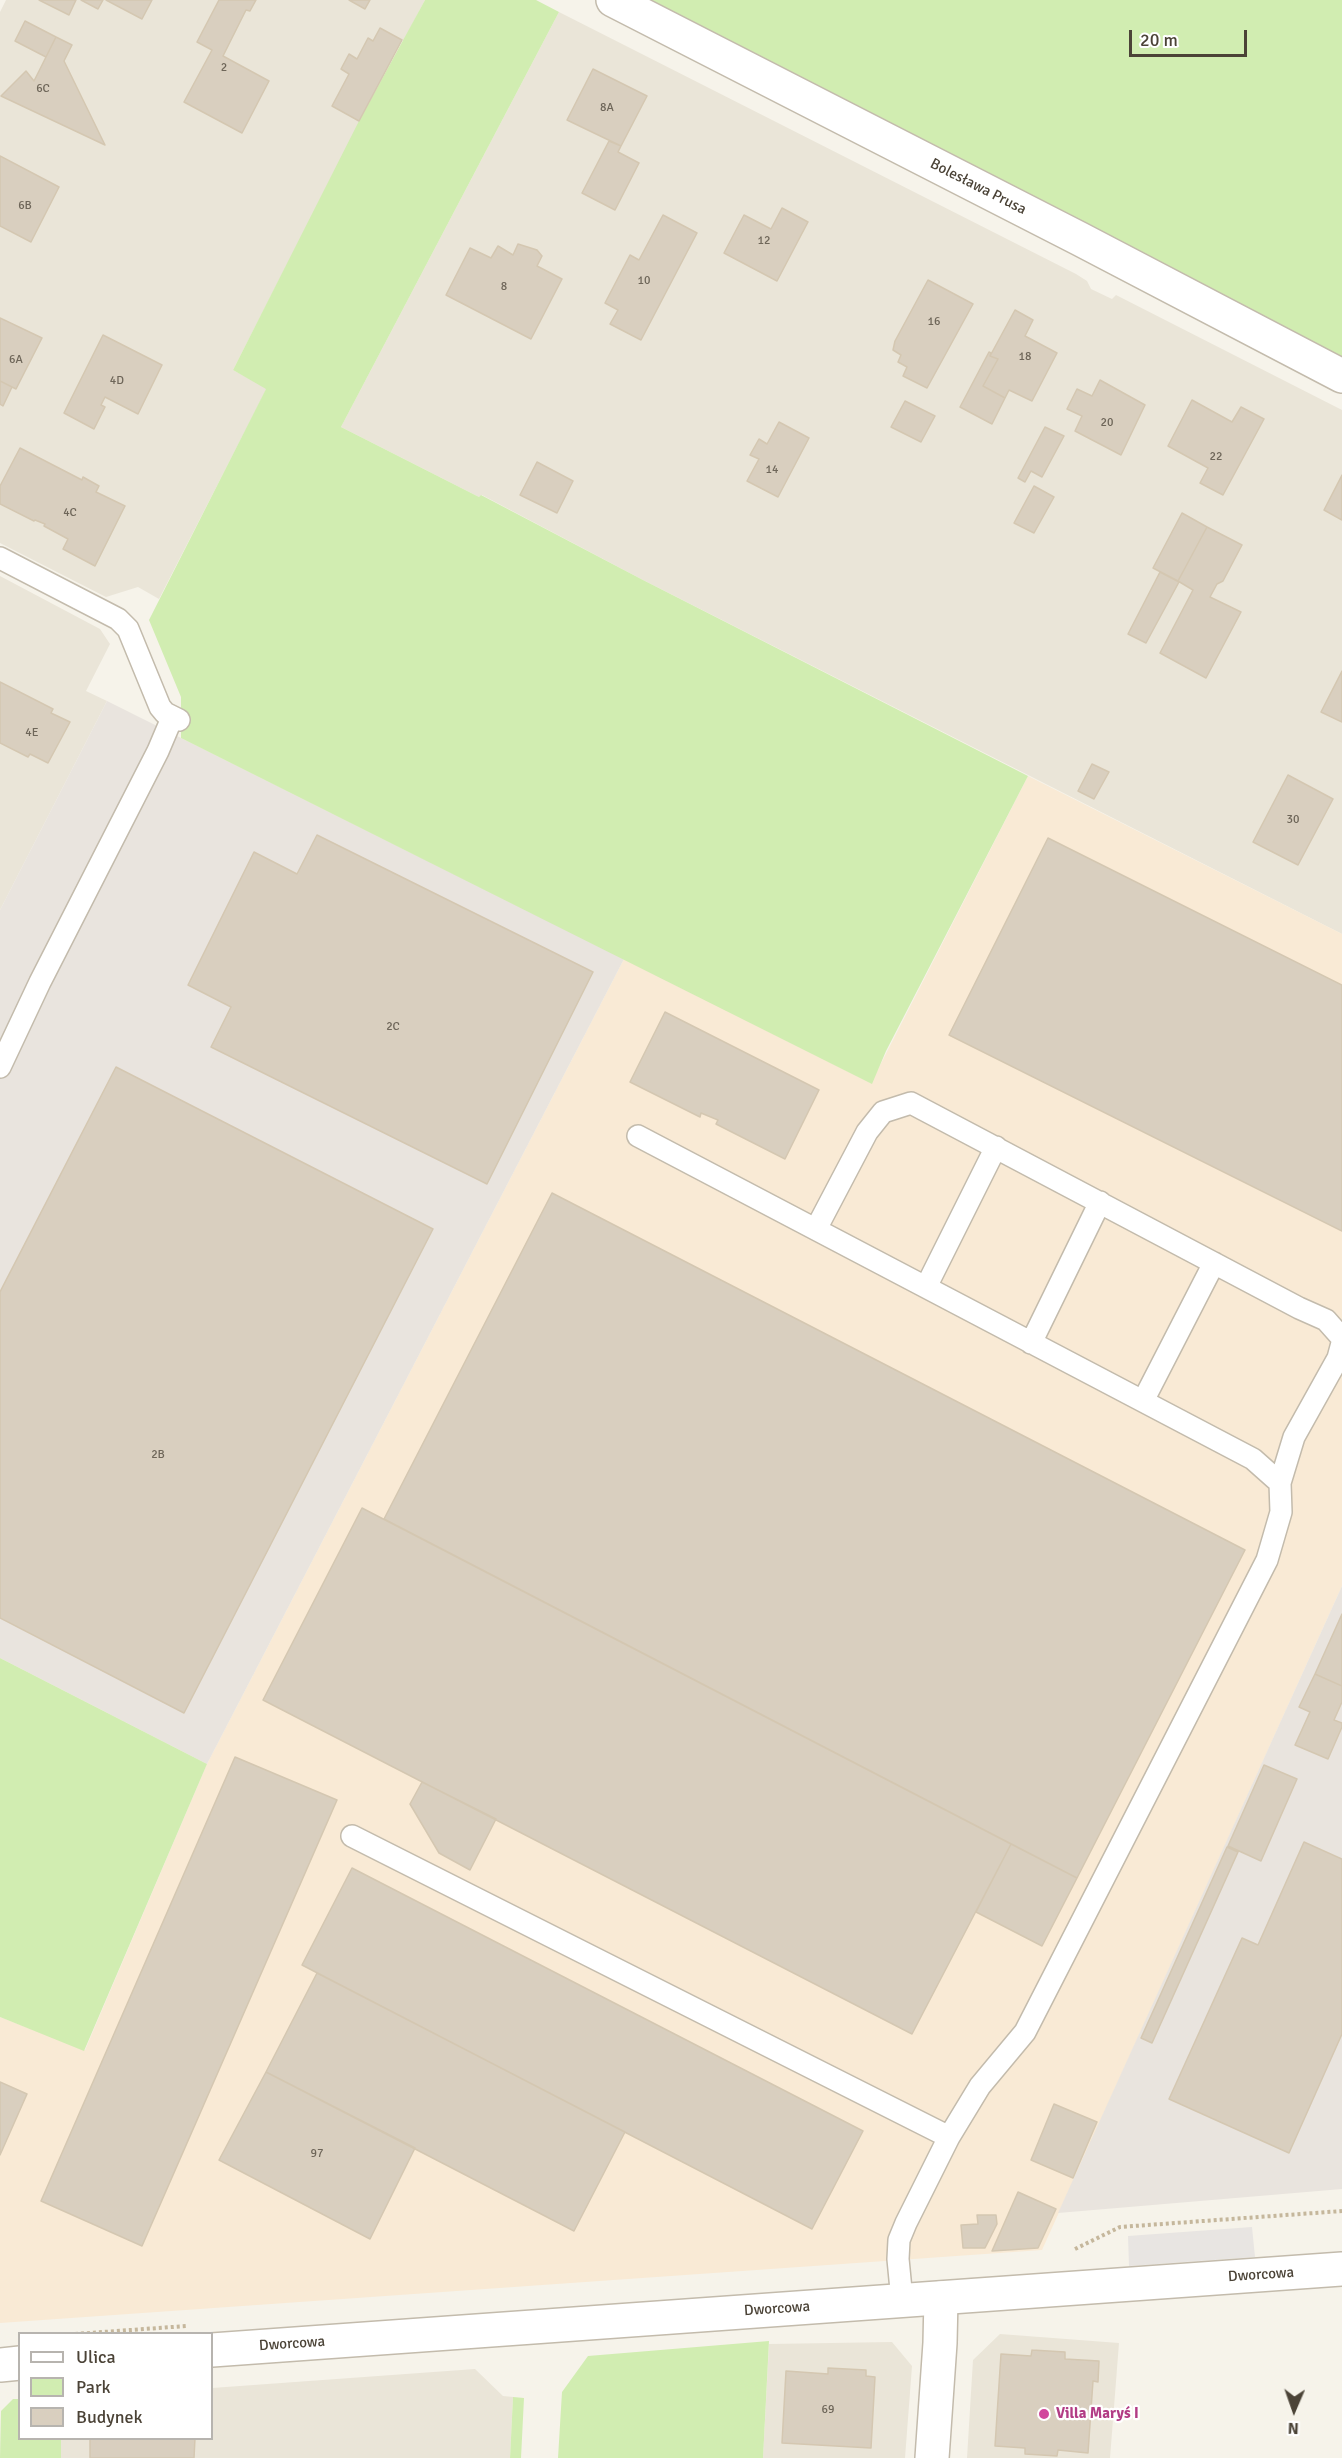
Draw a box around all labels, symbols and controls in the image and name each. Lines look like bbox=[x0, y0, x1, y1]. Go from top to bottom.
scale bar bbox=[1132, 18, 1250, 56]
text: 20 m bbox=[1140, 29, 1178, 51]
house number: 2 bbox=[221, 61, 227, 75]
house number: 6C bbox=[36, 82, 50, 96]
house number: 8A bbox=[600, 101, 614, 115]
street label: Bolesława Prusa bbox=[927, 155, 1029, 219]
house number: 6B bbox=[18, 199, 32, 213]
house number: 12 bbox=[758, 234, 770, 248]
house number: 10 bbox=[638, 274, 650, 288]
house number: 8 bbox=[501, 280, 507, 294]
house number: 16 bbox=[928, 315, 940, 329]
house number: 18 bbox=[1019, 350, 1031, 364]
house number: 6A bbox=[9, 353, 23, 367]
house number: 4D bbox=[110, 374, 124, 388]
house number: 20 bbox=[1101, 416, 1113, 430]
house number: 22 bbox=[1210, 450, 1222, 464]
house number: 14 bbox=[766, 463, 778, 477]
house number: 4C bbox=[63, 506, 77, 520]
house number: 4E bbox=[25, 726, 39, 740]
house number: 30 bbox=[1287, 813, 1299, 827]
house number: 2C bbox=[386, 1020, 400, 1034]
house number: 2B bbox=[151, 1448, 165, 1462]
house number: 97 bbox=[311, 2147, 323, 2161]
street label: Dworcowa bbox=[1227, 2264, 1295, 2286]
street label: Dworcowa bbox=[743, 2298, 811, 2320]
legend bbox=[18, 2332, 213, 2440]
street label: Dworcowa bbox=[258, 2333, 326, 2355]
text: Ulica bbox=[76, 2346, 116, 2368]
text: Park bbox=[76, 2376, 111, 2398]
north arrow bbox=[1264, 2380, 1324, 2440]
house number: 69 bbox=[822, 2403, 834, 2417]
place label: Villa Maryś I bbox=[1056, 2405, 1139, 2423]
text: Budynek bbox=[76, 2406, 143, 2428]
marker: Villa Maryś I bbox=[1037, 2407, 1051, 2421]
text: N bbox=[1287, 2418, 1299, 2438]

